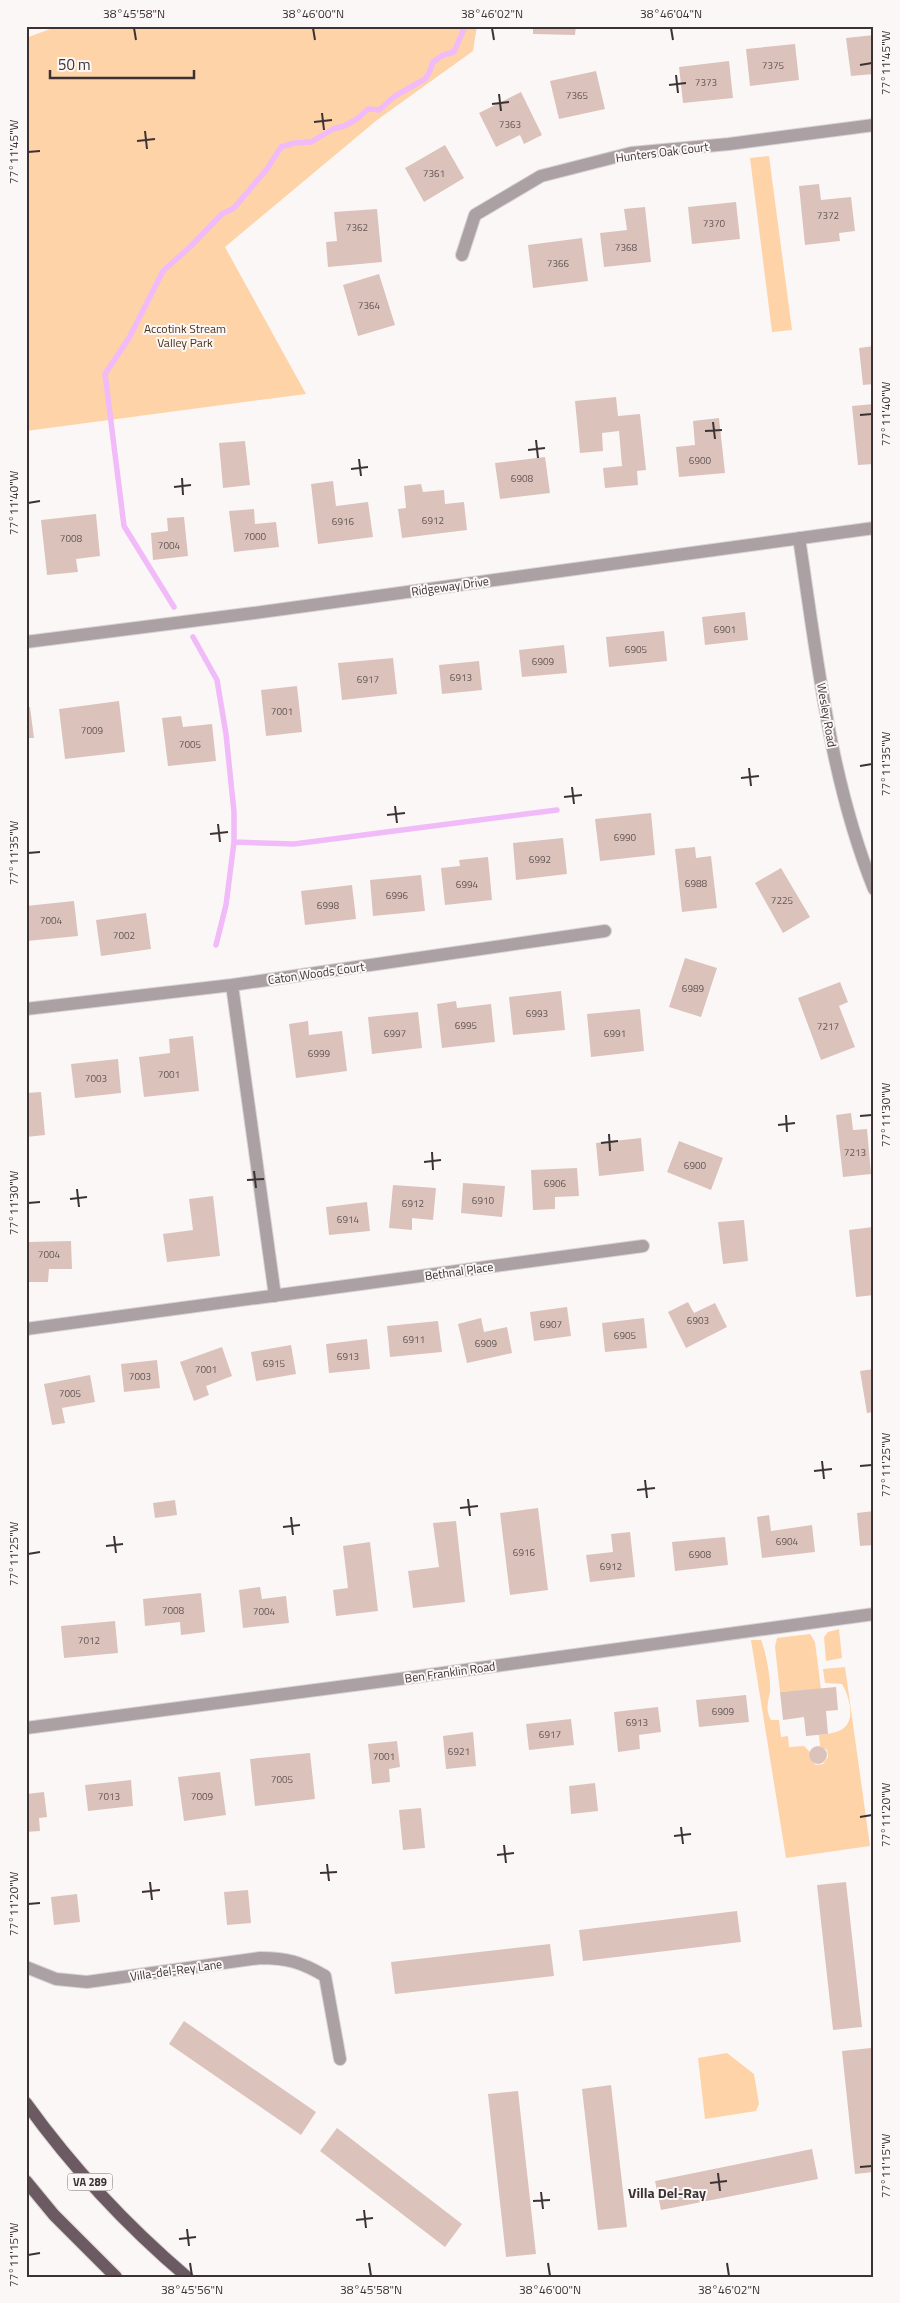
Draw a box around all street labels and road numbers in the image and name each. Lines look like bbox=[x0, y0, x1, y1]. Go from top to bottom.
street label: Hunters Oak Court bbox=[615, 137, 710, 167]
street label: Ridgeway Drive bbox=[410, 571, 490, 601]
street label: Wesley Road bbox=[812, 681, 842, 749]
street label: Caton Woods Court bbox=[267, 957, 366, 989]
street label: Bethnal Place bbox=[423, 1257, 495, 1285]
street label: Ben Franklin Road bbox=[403, 1656, 497, 1688]
street label: Villa-del-Rey Lane bbox=[129, 1954, 223, 1986]
road number: VA 289 bbox=[68, 2174, 112, 2190]

